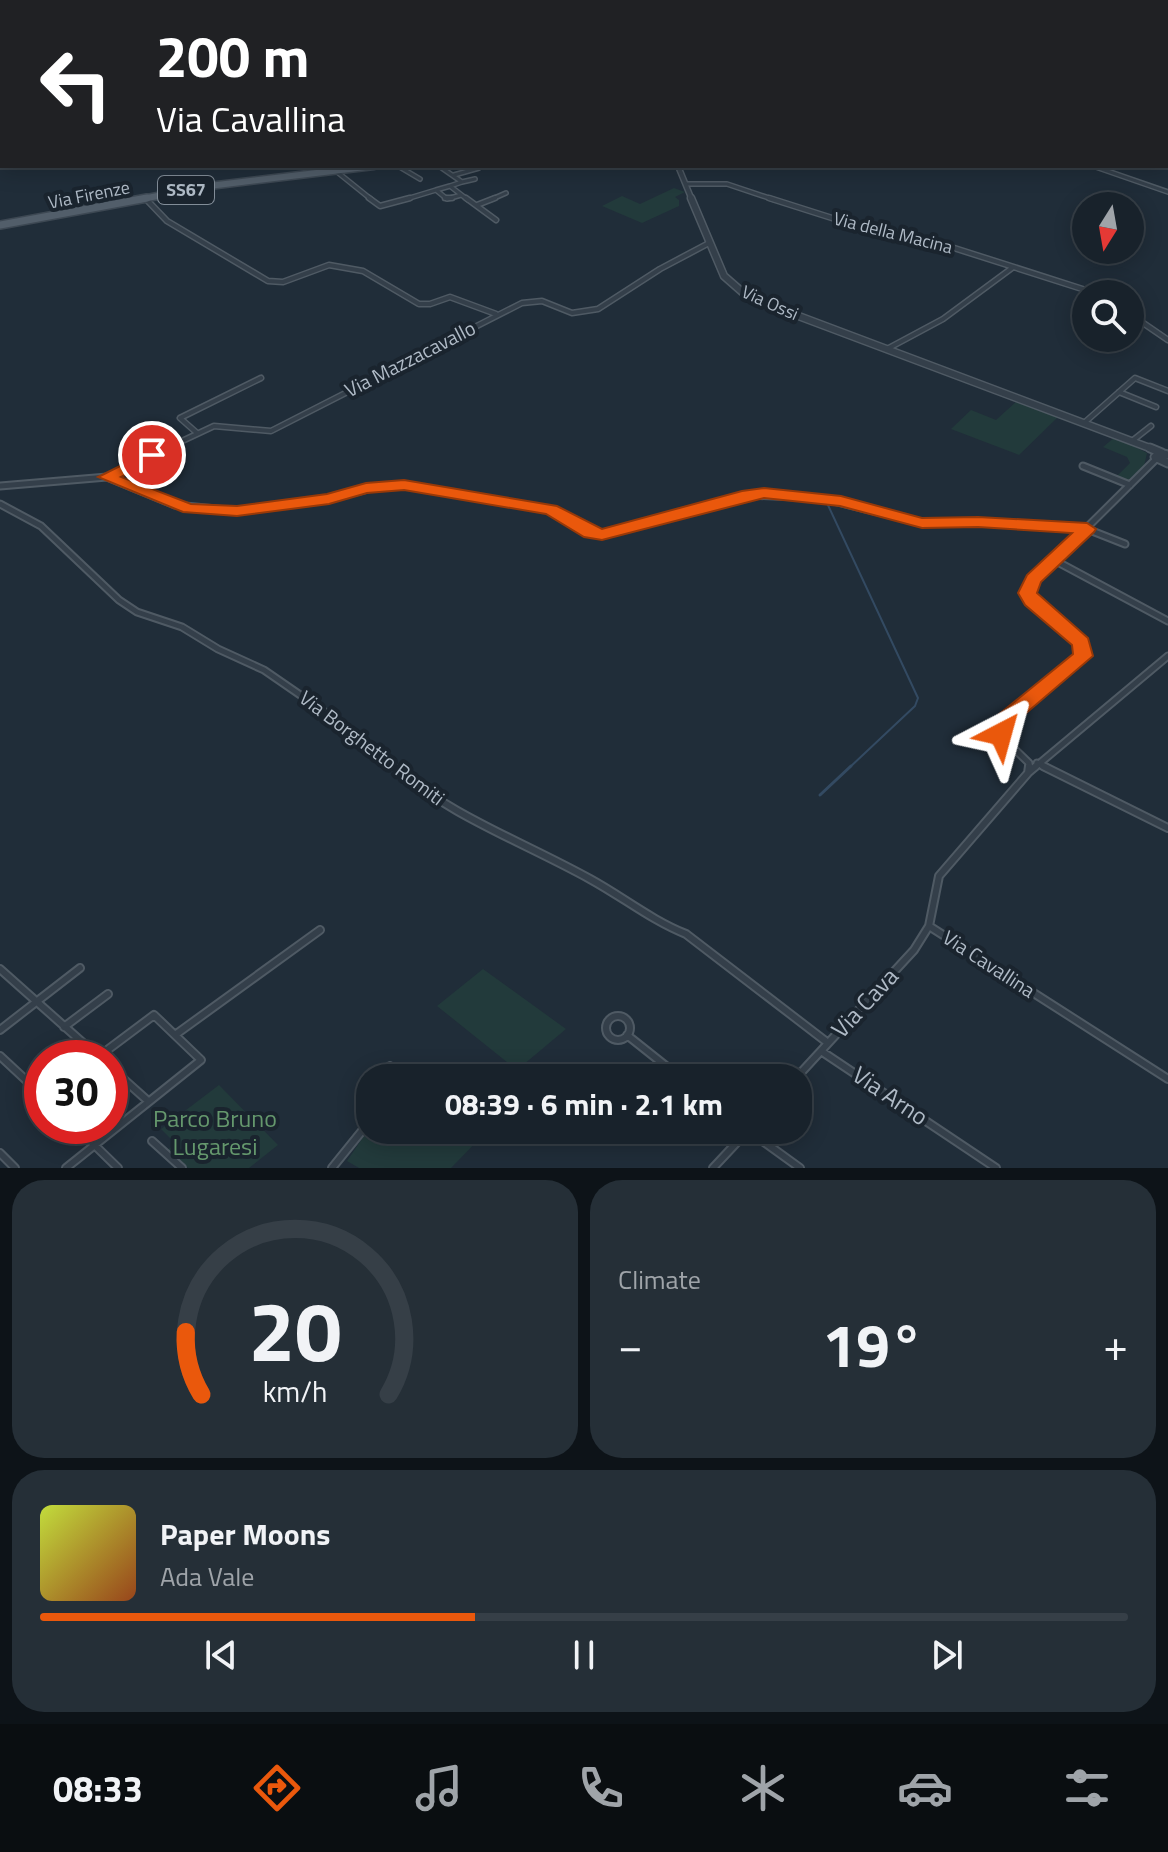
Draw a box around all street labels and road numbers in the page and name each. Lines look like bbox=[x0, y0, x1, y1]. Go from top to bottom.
street label: Via Firenze bbox=[46, 173, 132, 216]
road number: SS67 bbox=[158, 176, 214, 204]
street label: Via della Macina bbox=[831, 205, 956, 260]
street label: Via Ossi bbox=[737, 278, 803, 327]
street label: Via Mazzacavallo bbox=[339, 312, 481, 405]
street label: Via Borghetto Romiti bbox=[293, 682, 452, 813]
street label: Via Cavallina bbox=[937, 922, 1042, 1005]
street label: Via Cava bbox=[822, 959, 906, 1046]
street label: Via Arno bbox=[845, 1057, 936, 1134]

